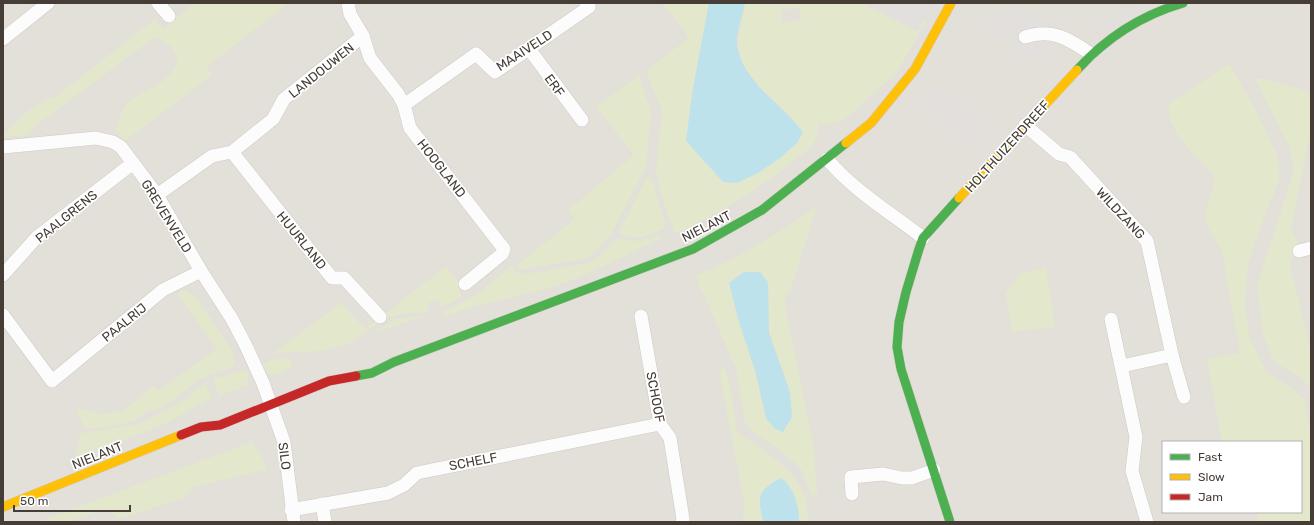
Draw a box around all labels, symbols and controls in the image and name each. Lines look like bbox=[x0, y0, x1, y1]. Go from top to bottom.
street label: MAAIVELD bbox=[493, 27, 555, 74]
street label: LANDOUWEN bbox=[286, 40, 357, 101]
street label: ERF bbox=[541, 71, 568, 100]
street label: HOLTHUIZERDREEF bbox=[962, 97, 1053, 195]
street label: HOOGLAND bbox=[414, 136, 469, 200]
street label: GREVENVELD bbox=[138, 177, 195, 256]
street label: WILDZANG bbox=[1093, 185, 1148, 242]
street label: PAALGRENS bbox=[33, 187, 100, 246]
street label: HUURLAND bbox=[274, 208, 330, 272]
street label: NIELANT bbox=[679, 208, 734, 245]
street label: PAALRIJ bbox=[99, 300, 150, 345]
street label: SCHOOF bbox=[643, 371, 668, 424]
street label: NIELANT bbox=[70, 438, 125, 472]
street label: SILO bbox=[275, 441, 294, 471]
legend bbox=[1162, 441, 1302, 513]
street label: SCHELF bbox=[448, 449, 499, 474]
text: Fast bbox=[1198, 450, 1222, 464]
text: Slow bbox=[1198, 470, 1225, 484]
scale bar bbox=[14, 487, 130, 513]
text: Jam bbox=[1198, 490, 1223, 504]
text: 50 m bbox=[20, 494, 48, 508]

